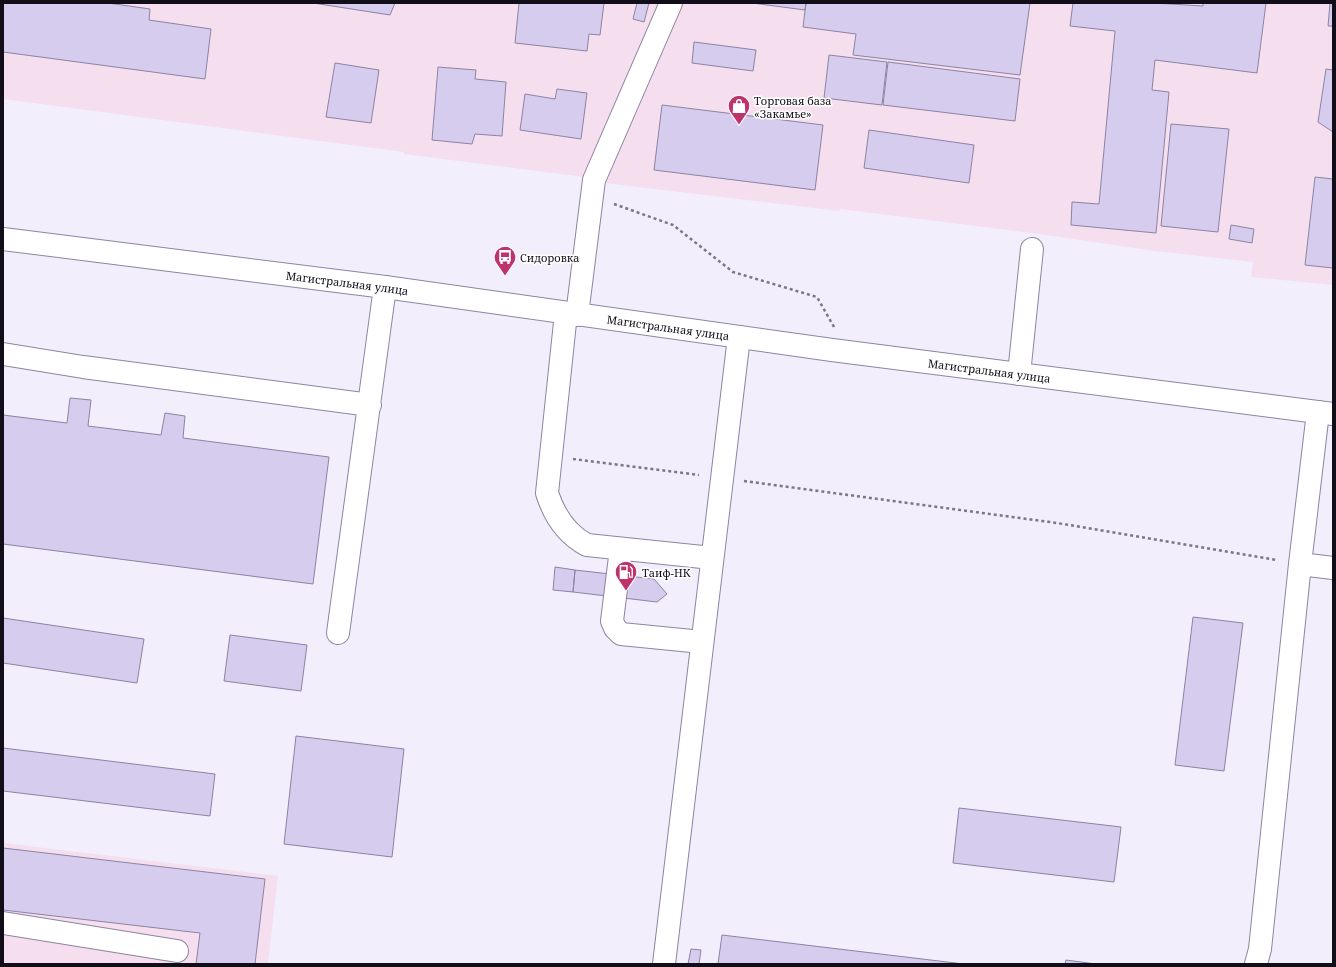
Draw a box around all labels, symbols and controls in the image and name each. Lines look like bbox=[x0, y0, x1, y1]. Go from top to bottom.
shop icon: Торговая база «Закамье» bbox=[726, 93, 752, 126]
place label: Торговая база «Закамье» bbox=[754, 93, 831, 121]
bus stop icon: Сидоровка bbox=[492, 244, 518, 277]
place label: Сидоровка bbox=[520, 250, 580, 265]
street label: Магистральная улица bbox=[285, 267, 410, 298]
street label: Магистральная улица bbox=[606, 311, 730, 343]
street label: Магистральная улица bbox=[927, 355, 1052, 385]
fuel station icon: Таиф-НК bbox=[613, 559, 639, 592]
place label: Таиф-НК bbox=[642, 565, 691, 580]

